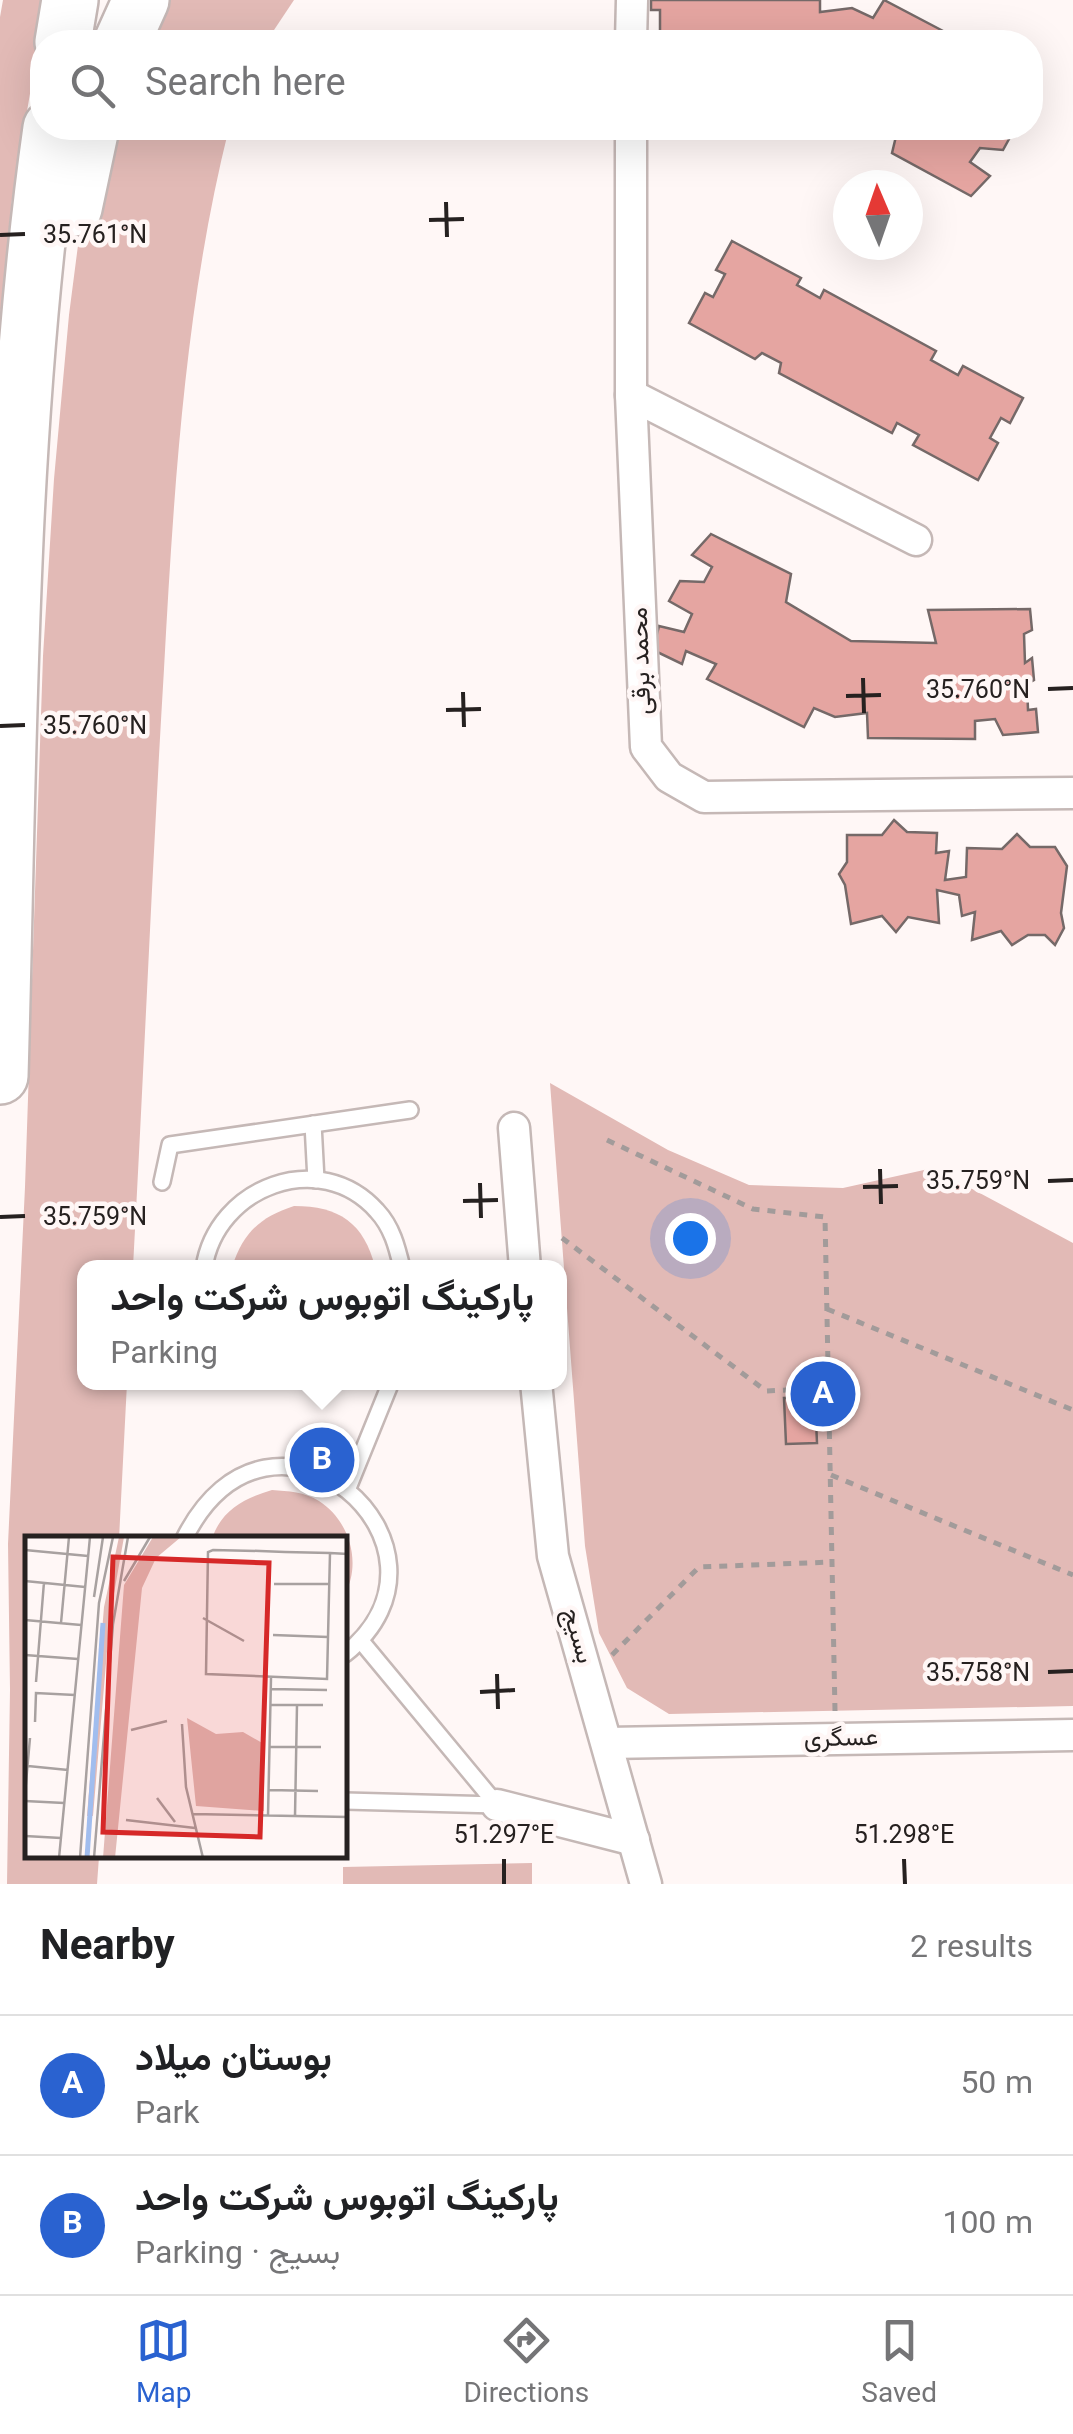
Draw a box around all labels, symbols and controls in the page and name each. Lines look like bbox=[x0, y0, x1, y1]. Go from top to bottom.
search box bbox=[30, 30, 1043, 140]
text: Search here bbox=[145, 56, 346, 115]
icon: search bbox=[65, 58, 120, 113]
north arrow bbox=[833, 170, 923, 260]
text: 35.761°N bbox=[43, 217, 147, 256]
street label: محمد برقی bbox=[621, 607, 663, 715]
text: 35.760°N bbox=[926, 672, 1030, 711]
text: 35.760°N bbox=[43, 708, 147, 747]
text: 35.759°N bbox=[926, 1163, 1030, 1202]
text: 35.759°N bbox=[43, 1199, 147, 1238]
your location bbox=[665, 1213, 716, 1264]
popup bbox=[77, 1260, 567, 1390]
text: پارکینگ اتوبوس شرکت واحد bbox=[110, 1271, 534, 1330]
text: Parking bbox=[110, 1330, 218, 1380]
pin: A bbox=[790, 1356, 856, 1432]
pin: B bbox=[290, 1422, 354, 1498]
inset map bbox=[25, 1536, 348, 1859]
street label: بسیج bbox=[551, 1604, 603, 1668]
text: 35.758°N bbox=[926, 1655, 1030, 1694]
street label: عسگری bbox=[804, 1719, 878, 1759]
text: 51.297°E bbox=[454, 1817, 554, 1856]
text: 51.298°E bbox=[854, 1817, 954, 1856]
text: Nearby bbox=[40, 1916, 175, 1982]
text: 2 results bbox=[910, 1924, 1033, 1974]
text: بوستان میلاد bbox=[135, 2031, 332, 2090]
text: A bbox=[62, 2060, 83, 2110]
text: 50 m bbox=[960, 2060, 1033, 2110]
text: Park bbox=[135, 2090, 199, 2140]
text: پارکینگ اتوبوس شرکت واحد bbox=[135, 2171, 559, 2230]
text: B bbox=[62, 2200, 83, 2250]
text: 100 m bbox=[942, 2200, 1033, 2250]
text: Parking · بسیج bbox=[135, 2230, 340, 2280]
tab: Map bbox=[136, 2313, 191, 2417]
tab: Directions bbox=[463, 2313, 589, 2417]
tab: Saved bbox=[861, 2313, 937, 2417]

